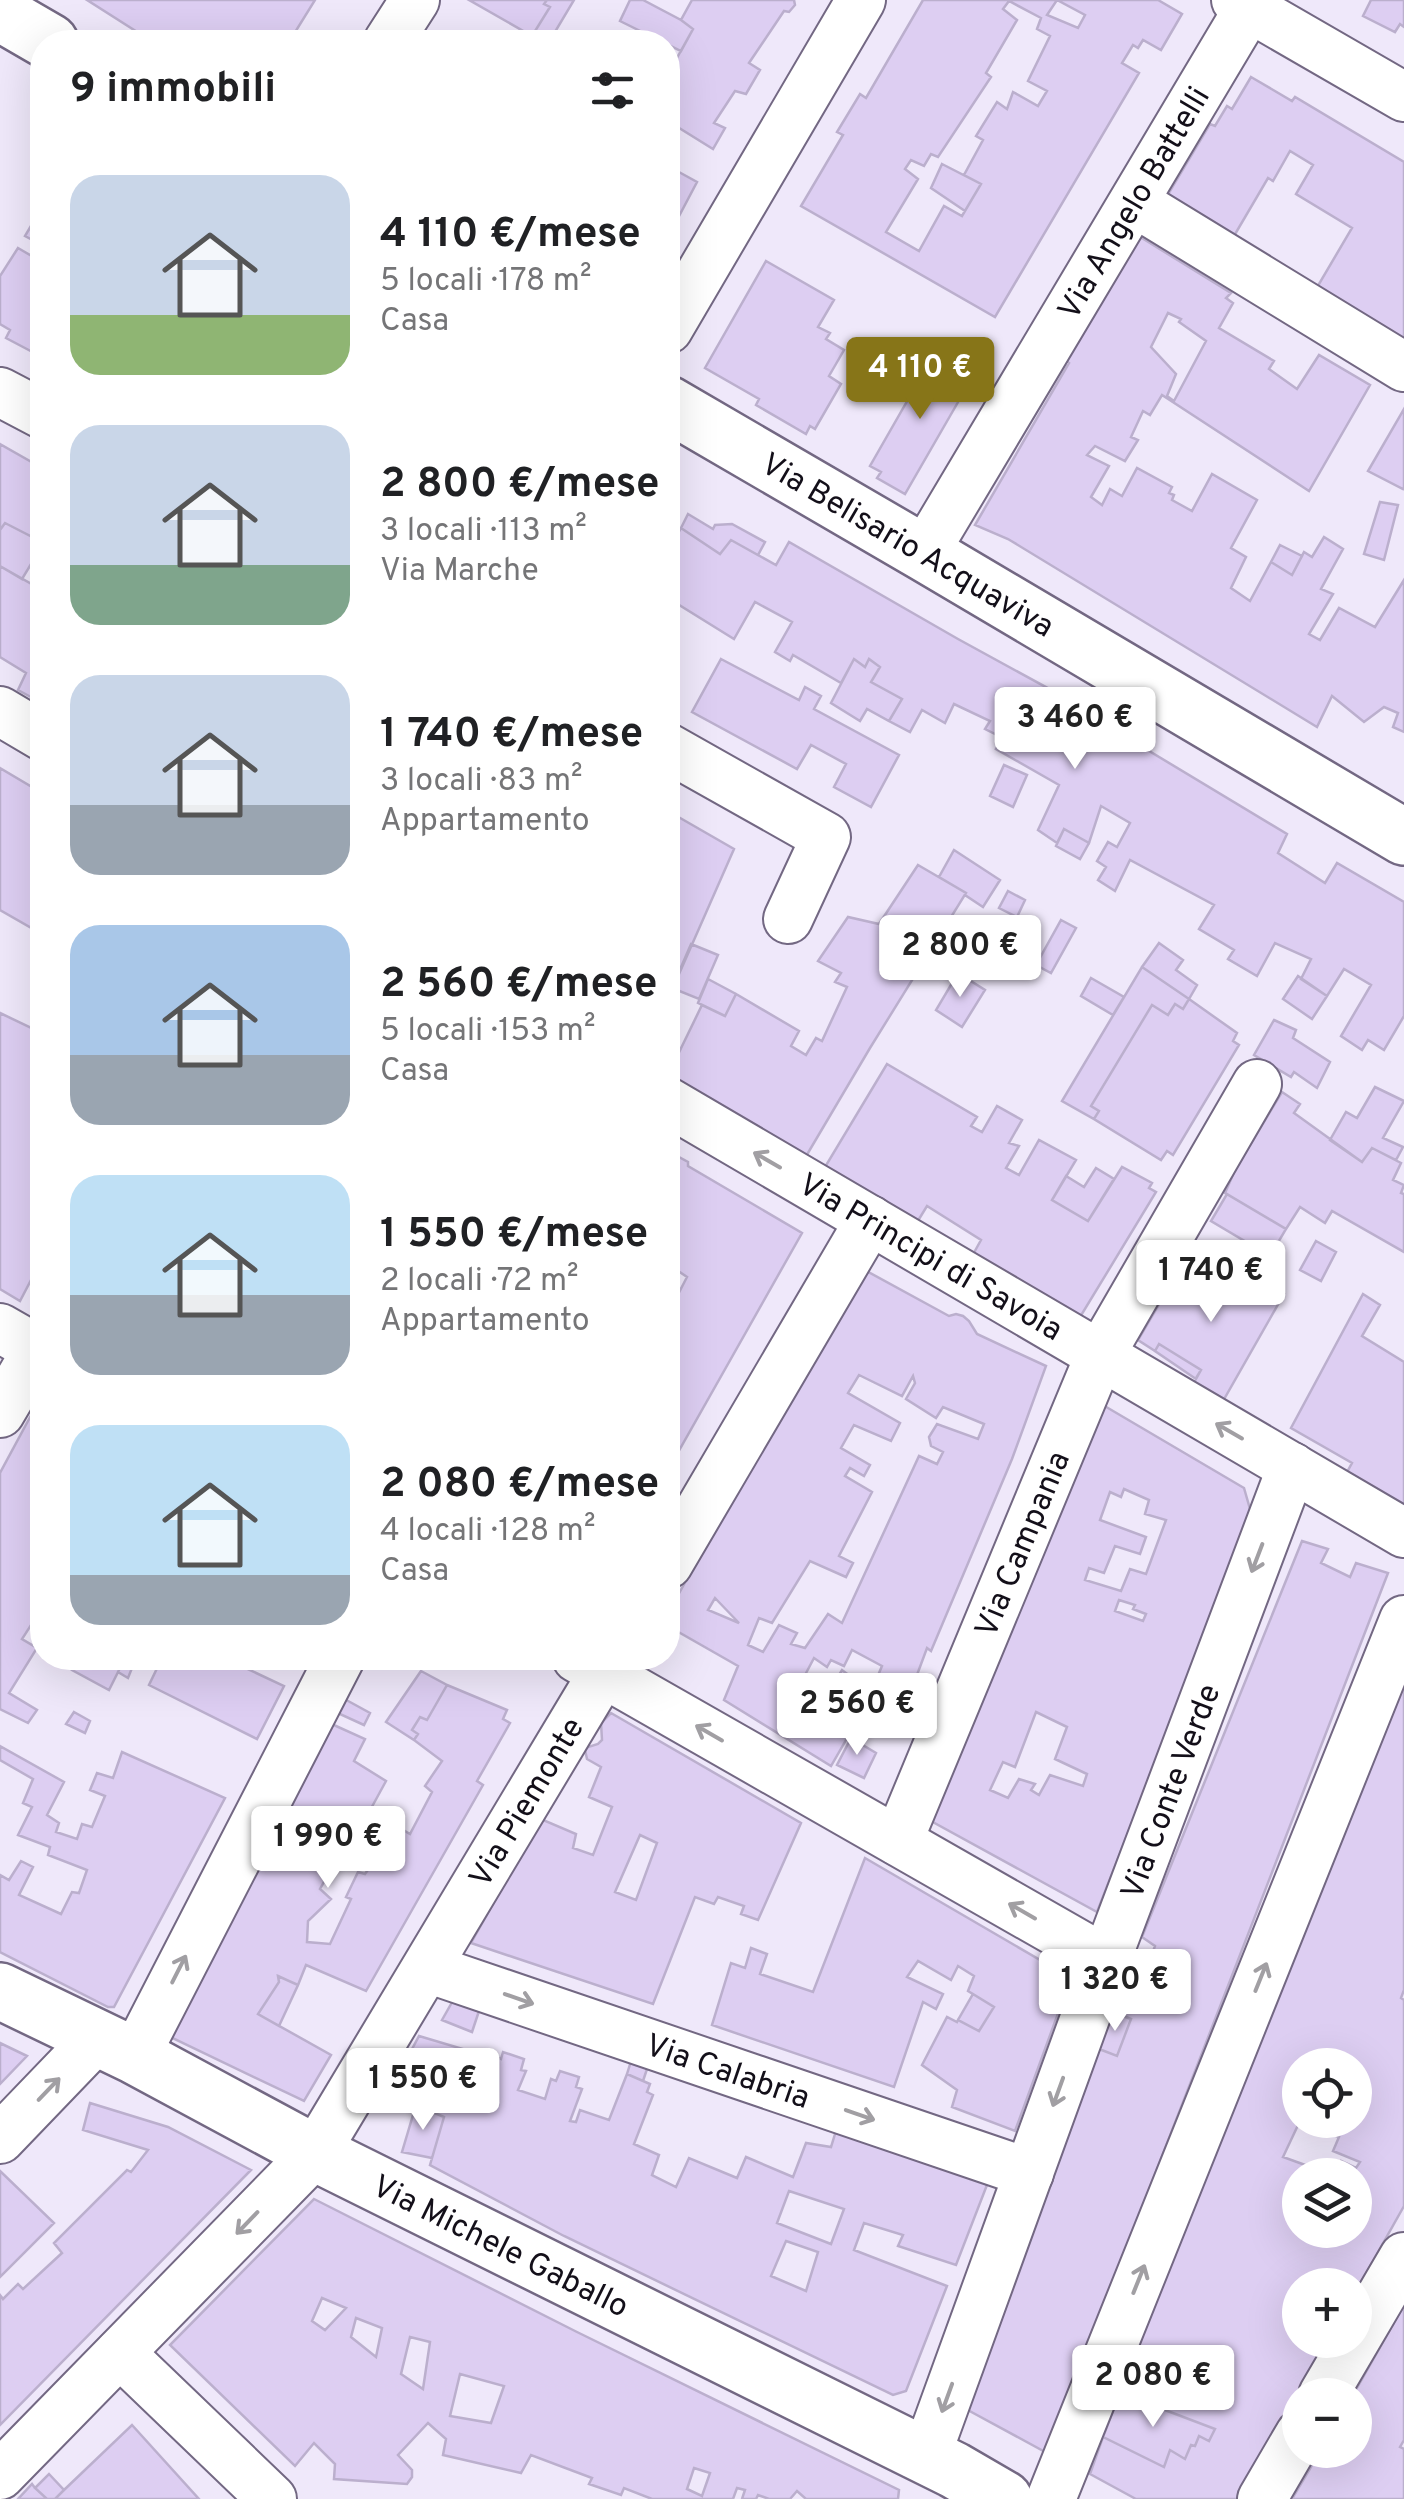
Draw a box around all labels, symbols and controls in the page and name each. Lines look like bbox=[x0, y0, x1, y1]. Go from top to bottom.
icon: filters bbox=[585, 63, 640, 118]
text: 9 immobili bbox=[70, 64, 276, 117]
street label: Via Angelo Battelli bbox=[1051, 80, 1220, 328]
text: 4 110 €/mese bbox=[380, 209, 641, 262]
icon: home bbox=[150, 215, 270, 335]
text: 5 locali · 178 m² bbox=[380, 262, 592, 302]
text: Casa bbox=[380, 302, 449, 342]
pin: 4 110 € bbox=[828, 337, 1012, 422]
text: 4 110 € bbox=[868, 349, 972, 389]
street label: Via Belisario Acquaviva bbox=[753, 445, 1060, 648]
text: 2 800 €/mese bbox=[380, 459, 659, 512]
icon: home bbox=[150, 465, 270, 585]
text: 3 locali · 113 m² bbox=[380, 512, 587, 552]
text: Via Marche bbox=[380, 552, 539, 592]
pin: 3 460 € bbox=[983, 687, 1167, 772]
text: 3 460 € bbox=[1017, 699, 1133, 739]
text: 1 740 €/mese bbox=[380, 709, 643, 762]
icon: home bbox=[150, 715, 270, 835]
text: 3 locali · 83 m² bbox=[380, 762, 583, 802]
text: Appartamento bbox=[380, 802, 590, 842]
pin: 2 800 € bbox=[868, 915, 1052, 1000]
text: 2 800 € bbox=[901, 927, 1019, 967]
text: 2 560 €/mese bbox=[380, 959, 657, 1012]
icon: home bbox=[150, 965, 270, 1085]
text: 5 locali · 153 m² bbox=[380, 1012, 596, 1052]
text: Casa bbox=[380, 1052, 449, 1092]
one-way arrow bbox=[753, 1150, 783, 1170]
street label: Via Principi di Savoia bbox=[791, 1166, 1069, 1352]
text: 1 550 €/mese bbox=[380, 1209, 648, 1262]
icon: home bbox=[150, 1215, 270, 1335]
pin: 1 740 € bbox=[1119, 1240, 1303, 1325]
text: 1 740 € bbox=[1158, 1252, 1264, 1292]
text: 2 locali · 72 m² bbox=[380, 1262, 579, 1302]
text: Appartamento bbox=[380, 1302, 590, 1342]
one-way arrow bbox=[1215, 1420, 1244, 1440]
street label: Via Campania bbox=[968, 1446, 1081, 1644]
text: 2 080 €/mese bbox=[380, 1459, 659, 1512]
icon: home bbox=[150, 1465, 270, 1585]
text: 4 locali · 128 m² bbox=[380, 1512, 596, 1552]
one-way arrow bbox=[1247, 1543, 1265, 1573]
text: Casa bbox=[380, 1552, 449, 1592]
pin: 2 560 € bbox=[765, 1673, 949, 1758]
street label: Via Conte Verde bbox=[1114, 1679, 1231, 1906]
text: 2 560 € bbox=[799, 1685, 915, 1725]
street label: Via Piemonte bbox=[462, 1711, 595, 1896]
one-way arrow bbox=[695, 1722, 724, 1742]
pin: 1 990 € bbox=[236, 1806, 420, 1891]
text: 1 990 € bbox=[273, 1818, 383, 1858]
one-way arrow bbox=[1008, 1901, 1037, 1921]
pin: 1 320 € bbox=[1023, 1949, 1207, 2034]
one-way arrow bbox=[170, 1955, 189, 1984]
text: 1 320 € bbox=[1061, 1961, 1169, 2001]
one-way arrow bbox=[1253, 1962, 1271, 1993]
one-way arrow bbox=[502, 1992, 534, 2010]
street label: Via Calabria bbox=[640, 2027, 815, 2120]
pin: 1 550 € bbox=[331, 2048, 515, 2133]
map controls bbox=[1282, 2048, 1372, 2468]
button: locate bbox=[1282, 2048, 1372, 2138]
text: 1 550 € bbox=[368, 2060, 478, 2100]
one-way arrow bbox=[1048, 2076, 1066, 2107]
one-way arrow bbox=[36, 2077, 60, 2101]
one-way arrow bbox=[843, 2108, 875, 2126]
button: layers bbox=[1282, 2158, 1372, 2248]
street label: Via Michele Gaballo bbox=[365, 2168, 634, 2328]
one-way arrow bbox=[235, 2210, 259, 2234]
one-way arrow bbox=[1132, 2264, 1150, 2294]
button: + bbox=[1282, 2268, 1372, 2358]
pin: 2 080 € bbox=[1061, 2345, 1245, 2430]
text: 2 080 € bbox=[1094, 2357, 1212, 2397]
button: − bbox=[1282, 2378, 1372, 2468]
one-way arrow bbox=[937, 2381, 955, 2412]

